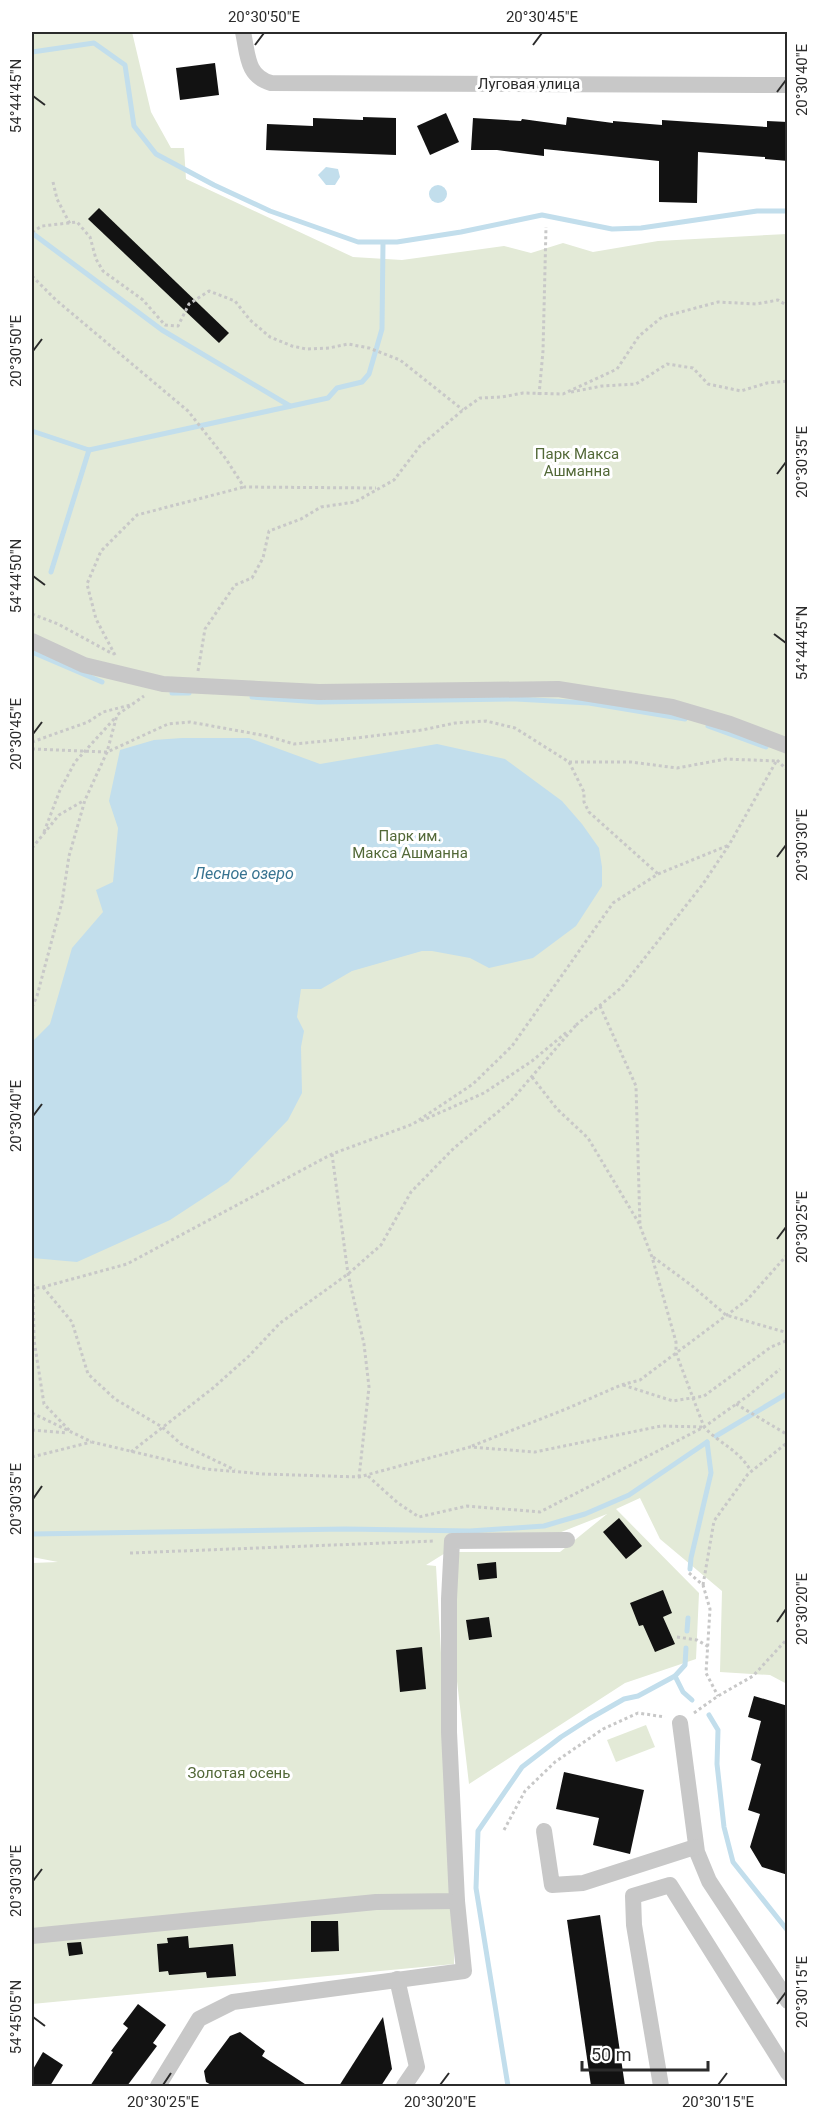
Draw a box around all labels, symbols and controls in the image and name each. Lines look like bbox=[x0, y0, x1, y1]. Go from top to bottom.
text: 20°30'50"E bbox=[228, 8, 301, 26]
text: 20°30'45"E bbox=[506, 8, 579, 26]
text: 20°30'40"E bbox=[793, 43, 811, 116]
text: 54°44'45"N bbox=[7, 59, 25, 133]
street label: Луговая улица bbox=[478, 75, 580, 93]
text: 20°30'50"E bbox=[7, 314, 25, 387]
text: 20°30'35"E bbox=[793, 425, 811, 498]
park label: Парк Макса Ашманна bbox=[535, 445, 619, 480]
text: 54°44'50"N bbox=[7, 539, 25, 613]
text: 54°44'45"N bbox=[793, 606, 811, 680]
text: 20°30'45"E bbox=[7, 697, 25, 770]
text: 20°30'30"E bbox=[793, 808, 811, 881]
park label: Парк им. Макса Ашманна bbox=[352, 827, 468, 862]
water label: Лесное озеро bbox=[193, 864, 294, 883]
text: 20°30'40"E bbox=[7, 1079, 25, 1152]
text: 20°30'25"E bbox=[793, 1190, 811, 1263]
text: 20°30'35"E bbox=[7, 1462, 25, 1535]
text: 20°30'20"E bbox=[793, 1572, 811, 1645]
park label: Золотая осень bbox=[188, 1764, 290, 1782]
text: 20°30'30"E bbox=[7, 1844, 25, 1917]
text: 20°30'15"E bbox=[793, 1955, 811, 2028]
text: 54°45'05"N bbox=[7, 1980, 25, 2054]
scale bar bbox=[582, 2034, 708, 2072]
text: 50 m bbox=[591, 2044, 631, 2065]
text: 20°30'25"E bbox=[127, 2093, 200, 2111]
text: 20°30'20"E bbox=[404, 2093, 477, 2111]
text: 20°30'15"E bbox=[682, 2093, 755, 2111]

